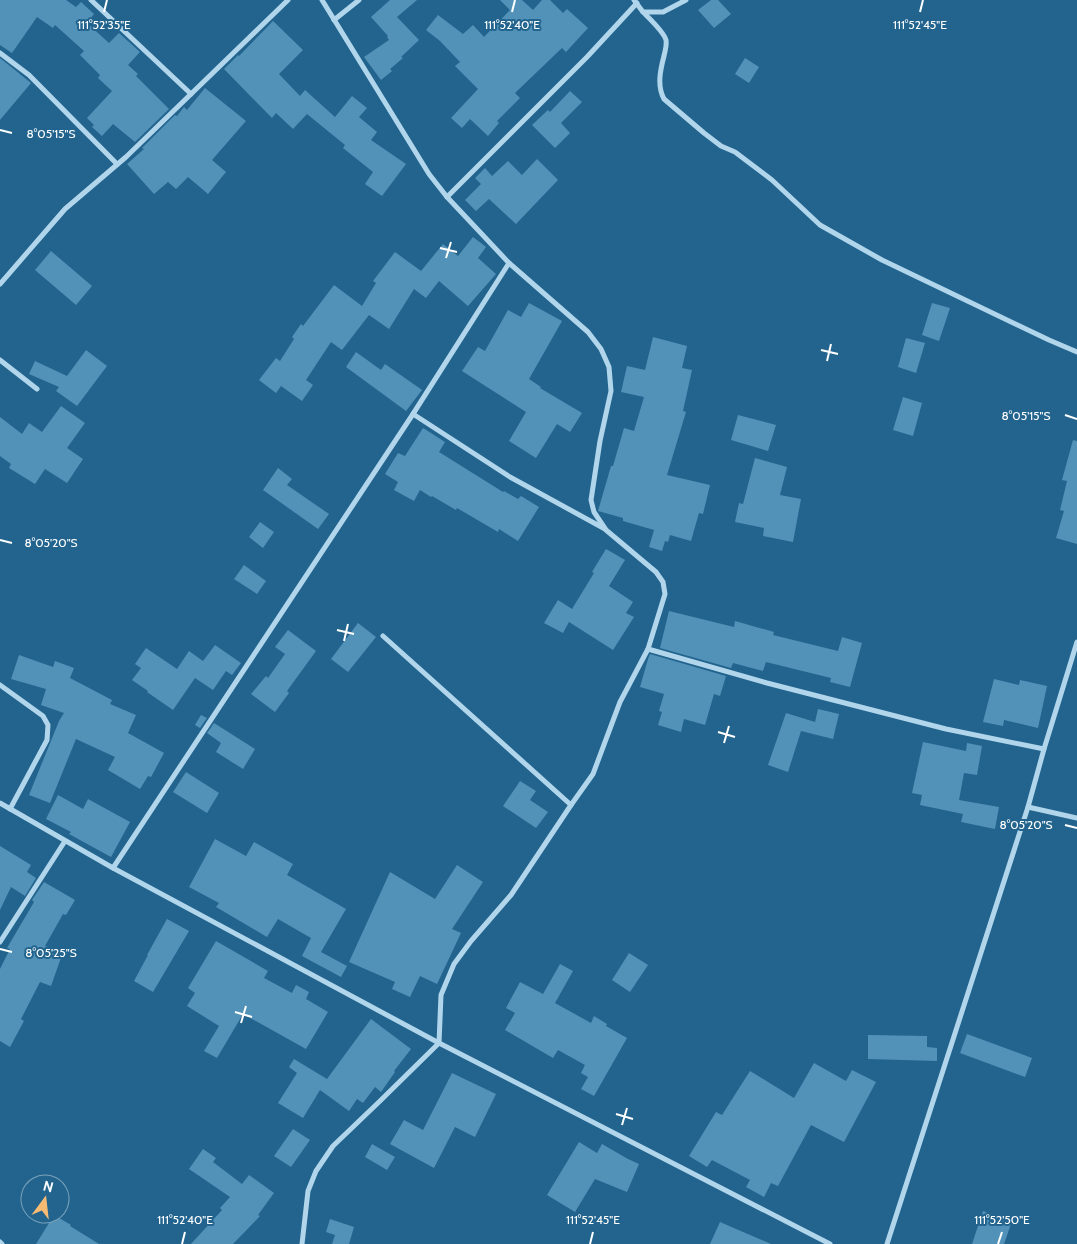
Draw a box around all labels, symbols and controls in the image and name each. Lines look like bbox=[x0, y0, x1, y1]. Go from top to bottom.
text: 111°52'35"E bbox=[77, 17, 131, 32]
text: 111°52'40"E bbox=[484, 17, 540, 32]
text: 111°52'45"E bbox=[893, 17, 947, 32]
text: 8°05'15"S bbox=[27, 126, 75, 141]
text: 8°05'15"S bbox=[1002, 408, 1050, 423]
text: 8°05'20"S bbox=[24, 535, 78, 550]
text: 8°05'20"S bbox=[999, 817, 1053, 832]
text: 8°05'25"S bbox=[25, 945, 77, 960]
north arrow bbox=[20, 1174, 70, 1224]
text: N bbox=[41, 1176, 55, 1196]
text: 111°52'40"E bbox=[157, 1212, 213, 1227]
text: 111°52'45"E bbox=[566, 1212, 620, 1227]
text: 111°52'50"E bbox=[974, 1212, 1030, 1227]

